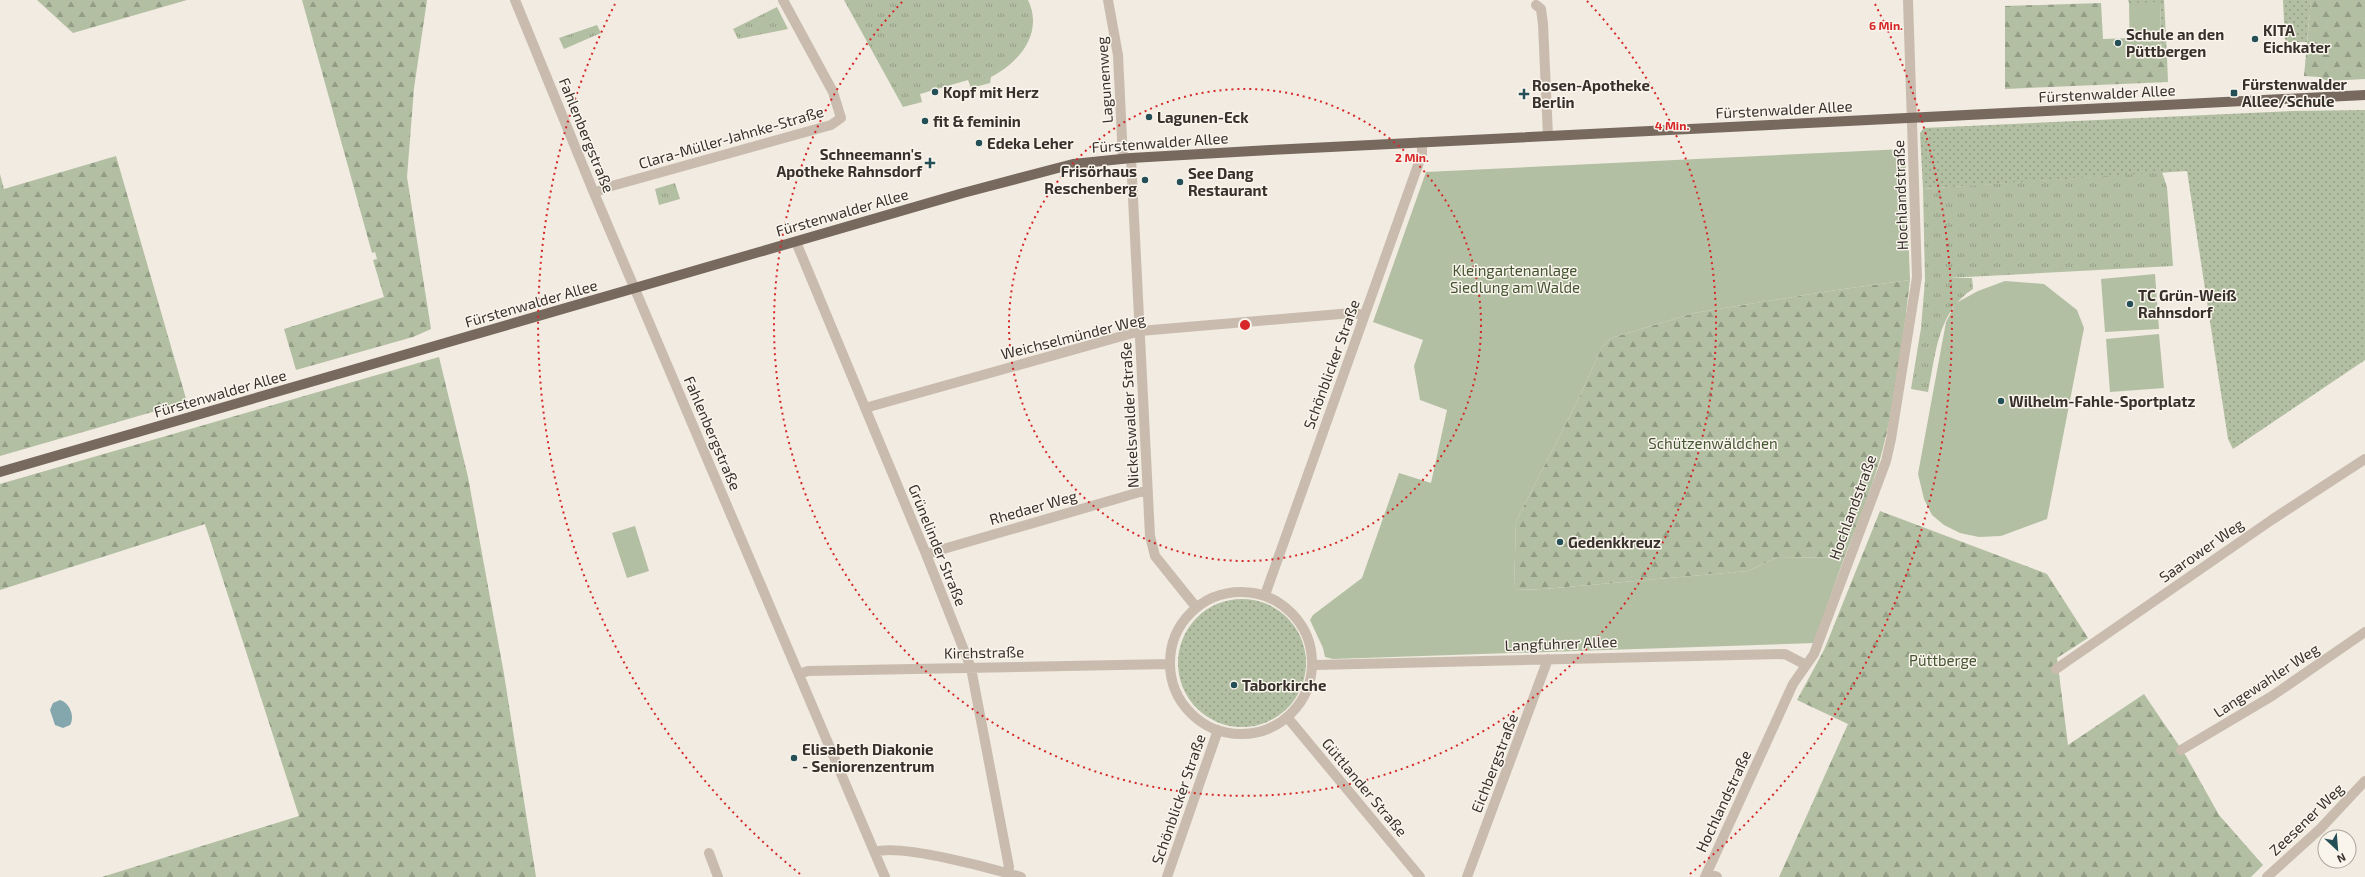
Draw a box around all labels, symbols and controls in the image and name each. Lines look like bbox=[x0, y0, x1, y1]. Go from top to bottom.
text: 6 Min. bbox=[1869, 18, 1903, 32]
place label: KITA Eichkater bbox=[2263, 21, 2331, 56]
place label: Schule an den Püttbergen bbox=[2126, 25, 2224, 60]
marker: KITA Eichkater bbox=[2250, 34, 2260, 44]
street label: Lagunenweg bbox=[1092, 35, 1116, 124]
marker: Schule an den Püttbergen bbox=[2113, 38, 2123, 48]
street label: Fahlenbergstraße bbox=[556, 75, 618, 195]
place label: Fürstenwalder Allee/Schule bbox=[2242, 75, 2348, 110]
place label: Rosen-Apotheke Berlin bbox=[1532, 76, 1650, 111]
street label: Fürstenwalder Allee bbox=[2038, 80, 2176, 106]
place label: Kopf mit Herz bbox=[943, 83, 1039, 101]
marker: Kopf mit Herz bbox=[930, 87, 940, 97]
marker: Fürstenwalder Allee/Schule bbox=[2229, 88, 2239, 98]
marker: Rosen-Apotheke Berlin bbox=[1519, 89, 1529, 99]
street label: Fürstenwalder Allee bbox=[1715, 96, 1853, 122]
street label: Clara-Müller-Jahnke-Straße bbox=[636, 102, 826, 172]
place label: Lagunen-Eck bbox=[1157, 108, 1249, 126]
place label: fit & feminin bbox=[933, 112, 1021, 130]
marker: Lagunen-Eck bbox=[1144, 112, 1154, 122]
marker: fit & feminin bbox=[920, 116, 930, 126]
text: 4 Min. bbox=[1655, 118, 1689, 132]
street label: Fürstenwalder Allee bbox=[1091, 128, 1229, 156]
place label: Edeka Leher bbox=[987, 134, 1074, 152]
marker: Edeka Leher bbox=[974, 138, 984, 148]
street label: Hochlandstraße bbox=[1889, 140, 1911, 250]
place label: Schneemann's Apotheke Rahnsdorf bbox=[776, 145, 923, 180]
text: 2 Min. bbox=[1395, 150, 1429, 164]
marker: Schneemann's Apotheke Rahnsdorf bbox=[925, 158, 935, 168]
place label: Frisörhaus Reschenberg bbox=[1044, 162, 1137, 197]
place label: See Dang Restaurant bbox=[1188, 164, 1268, 199]
marker: Frisörhaus Reschenberg bbox=[1140, 175, 1150, 185]
marker: See Dang Restaurant bbox=[1175, 177, 1185, 187]
street label: Fürstenwalder Allee bbox=[774, 184, 910, 240]
park label: Kleingartenanlage Siedlung am Walde bbox=[1450, 261, 1580, 296]
street label: Fürstenwalder Allee bbox=[463, 275, 599, 331]
place label: TC Grün-Weiß Rahnsdorf bbox=[2138, 286, 2237, 321]
street label: Schönblicker Straße bbox=[1299, 297, 1363, 431]
marker: TC Grün-Weiß Rahnsdorf bbox=[2125, 299, 2135, 309]
street label: Weichselmünder Weg bbox=[999, 309, 1148, 363]
centre of rings bbox=[1238, 318, 1252, 332]
street label: Nickelswalder Straße bbox=[1116, 341, 1142, 489]
street label: Fürstenwalder Allee bbox=[152, 365, 288, 421]
street label: Fahlenbergstraße bbox=[681, 373, 745, 493]
place label: Wilhelm-Fahle-Sportplatz bbox=[2009, 392, 2195, 410]
marker: Wilhelm-Fahle-Sportplatz bbox=[1996, 396, 2006, 406]
park label: Schützenwäldchen bbox=[1648, 434, 1778, 452]
street label: Hochlandstraße bbox=[1825, 452, 1879, 562]
street label: Grünelinder Straße bbox=[905, 481, 971, 609]
street label: Rhedaer Weg bbox=[987, 486, 1079, 528]
street label: Saarower Weg bbox=[2155, 514, 2247, 586]
place label: Gedenkkreuz bbox=[1568, 533, 1661, 551]
marker: Gedenkkreuz bbox=[1555, 537, 1565, 547]
street label: Langfuhrer Allee bbox=[1504, 632, 1618, 654]
street label: Langewahler Weg bbox=[2210, 639, 2323, 721]
street label: Kirchstraße bbox=[944, 642, 1024, 662]
park label: Püttberge bbox=[1909, 651, 1977, 669]
place label: Taborkirche bbox=[1242, 676, 1326, 694]
marker: Taborkirche bbox=[1229, 680, 1239, 690]
street label: Eichbergstraße bbox=[1467, 711, 1521, 815]
street label: Schönblicker Straße bbox=[1147, 731, 1209, 867]
street label: Güttlander Straße bbox=[1319, 734, 1411, 840]
place label: Elisabeth Diakonie - Seniorenzentrum bbox=[802, 740, 934, 775]
street label: Hochlandstraße bbox=[1692, 747, 1754, 855]
marker: Elisabeth Diakonie - Seniorenzentrum bbox=[789, 753, 799, 763]
street label: Zeesener Weg bbox=[2265, 779, 2347, 859]
north arrow bbox=[2317, 829, 2357, 869]
text: N bbox=[2335, 851, 2348, 866]

